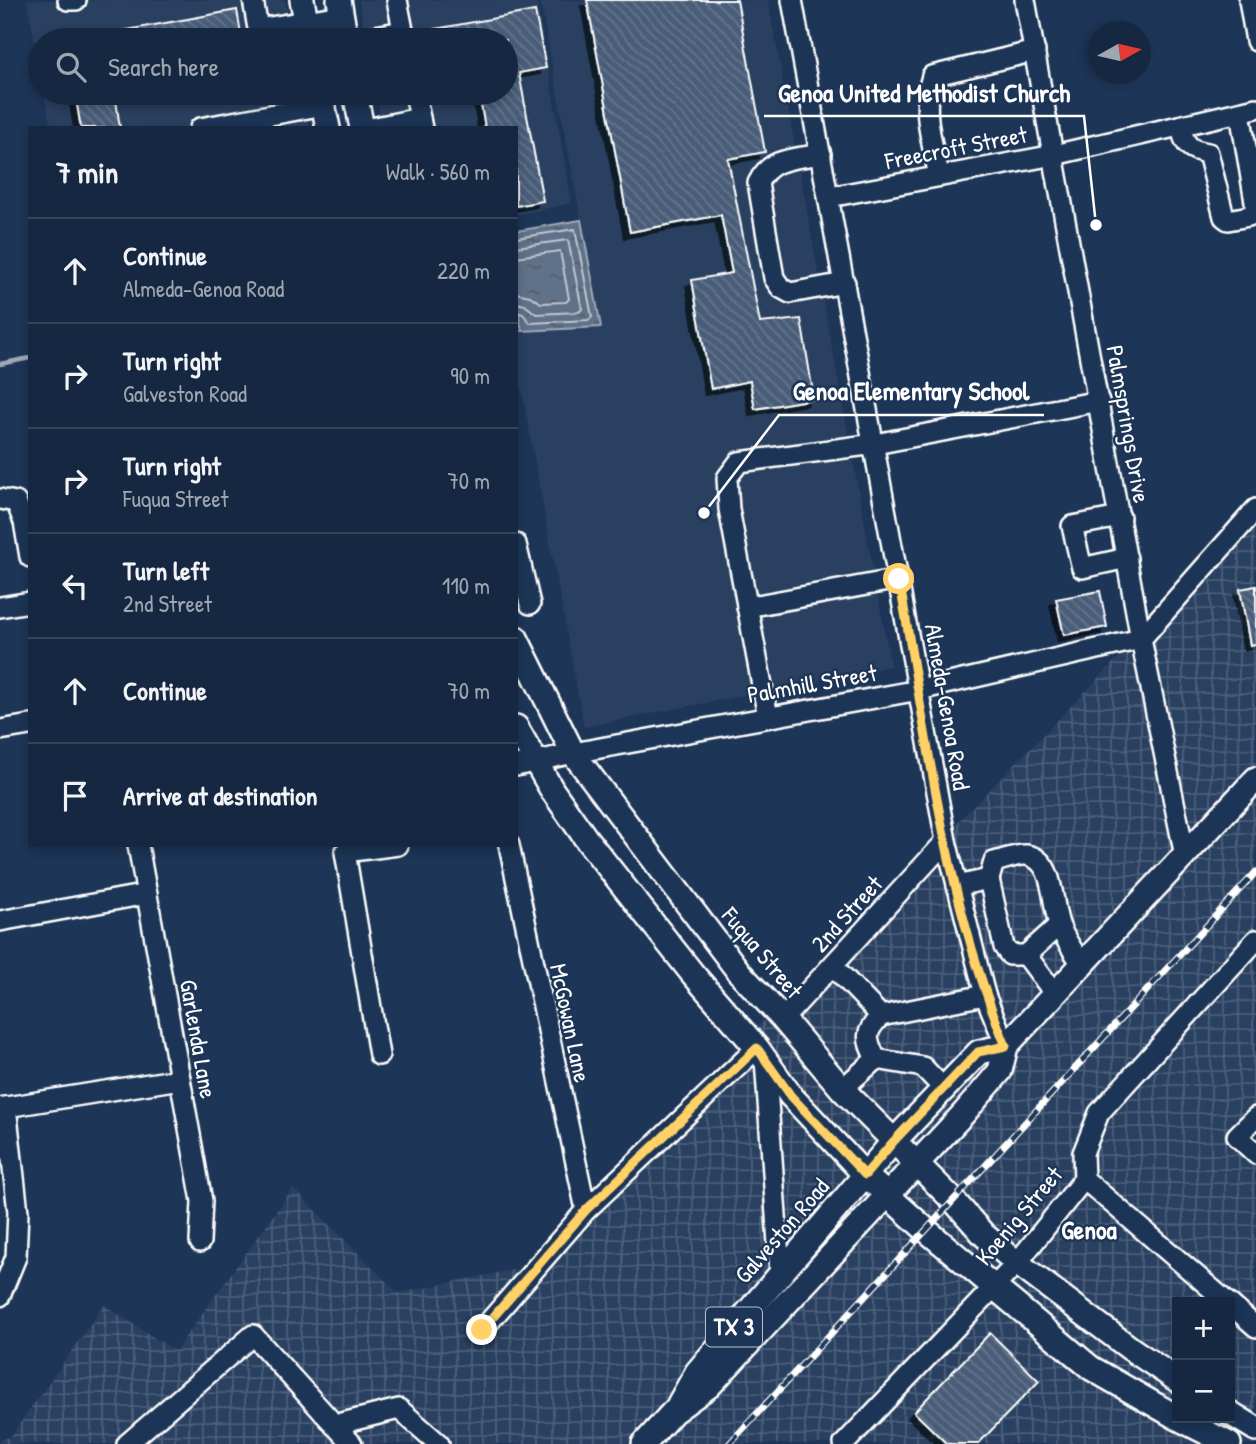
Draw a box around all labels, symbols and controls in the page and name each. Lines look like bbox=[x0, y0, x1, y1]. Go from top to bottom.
north arrow bbox=[1088, 21, 1151, 84]
search box bbox=[28, 28, 518, 105]
icon: search bbox=[52, 48, 90, 86]
text: Search here bbox=[108, 49, 219, 84]
callout: Genoa United Methodist Church bbox=[764, 69, 1084, 116]
text: Genoa United Methodist Church bbox=[778, 75, 1070, 110]
street label: Freecroft Street bbox=[881, 117, 1030, 177]
text: 7 min bbox=[56, 152, 118, 192]
text: Walk · 560 m bbox=[386, 156, 490, 187]
text: Continue bbox=[123, 238, 207, 273]
icon: ahead bbox=[56, 252, 94, 290]
text: 220 m bbox=[437, 255, 490, 286]
text: Almeda-Genoa Road bbox=[123, 273, 284, 304]
text: Turn right bbox=[123, 343, 221, 378]
street label: Palmsprings Drive bbox=[1099, 343, 1159, 505]
icon: right bbox=[56, 357, 94, 395]
text: 90 m bbox=[450, 360, 490, 391]
callout: Genoa Elementary School bbox=[779, 368, 1044, 415]
text: Genoa Elementary School bbox=[793, 373, 1030, 409]
text: Galveston Road bbox=[123, 378, 247, 409]
text: Turn right bbox=[123, 448, 221, 483]
icon: right bbox=[56, 462, 94, 500]
text: 70 m bbox=[447, 465, 490, 496]
text: Fuqua Street bbox=[123, 483, 229, 514]
text: Turn left bbox=[123, 553, 209, 588]
route start bbox=[883, 563, 914, 594]
icon: left bbox=[56, 567, 94, 605]
text: 110 m bbox=[442, 570, 490, 601]
text: 2nd Street bbox=[123, 588, 212, 619]
street label: Almeda-Genoa Road bbox=[918, 621, 978, 792]
street label: Palmhill Street bbox=[745, 656, 880, 710]
icon: ahead bbox=[56, 672, 94, 710]
text: Continue bbox=[123, 673, 207, 708]
text: 70 m bbox=[447, 675, 490, 706]
icon: arrive bbox=[56, 777, 94, 815]
text: Arrive at destination bbox=[123, 778, 318, 813]
street label: 2nd Street bbox=[803, 868, 890, 959]
street label: Fuqua Street bbox=[714, 899, 811, 1005]
street label: McGowan Lane bbox=[543, 961, 599, 1085]
street label: Garlenda Lane bbox=[173, 977, 225, 1101]
street label: Koenig Street bbox=[967, 1159, 1070, 1272]
street label: Galveston Road bbox=[727, 1171, 836, 1290]
district label: Genoa bbox=[1061, 1212, 1117, 1247]
map controls bbox=[1172, 1297, 1235, 1423]
button: + bbox=[1172, 1297, 1235, 1360]
road number: TX 3 bbox=[706, 1308, 762, 1346]
route end bbox=[466, 1314, 497, 1345]
button: − bbox=[1172, 1360, 1235, 1423]

